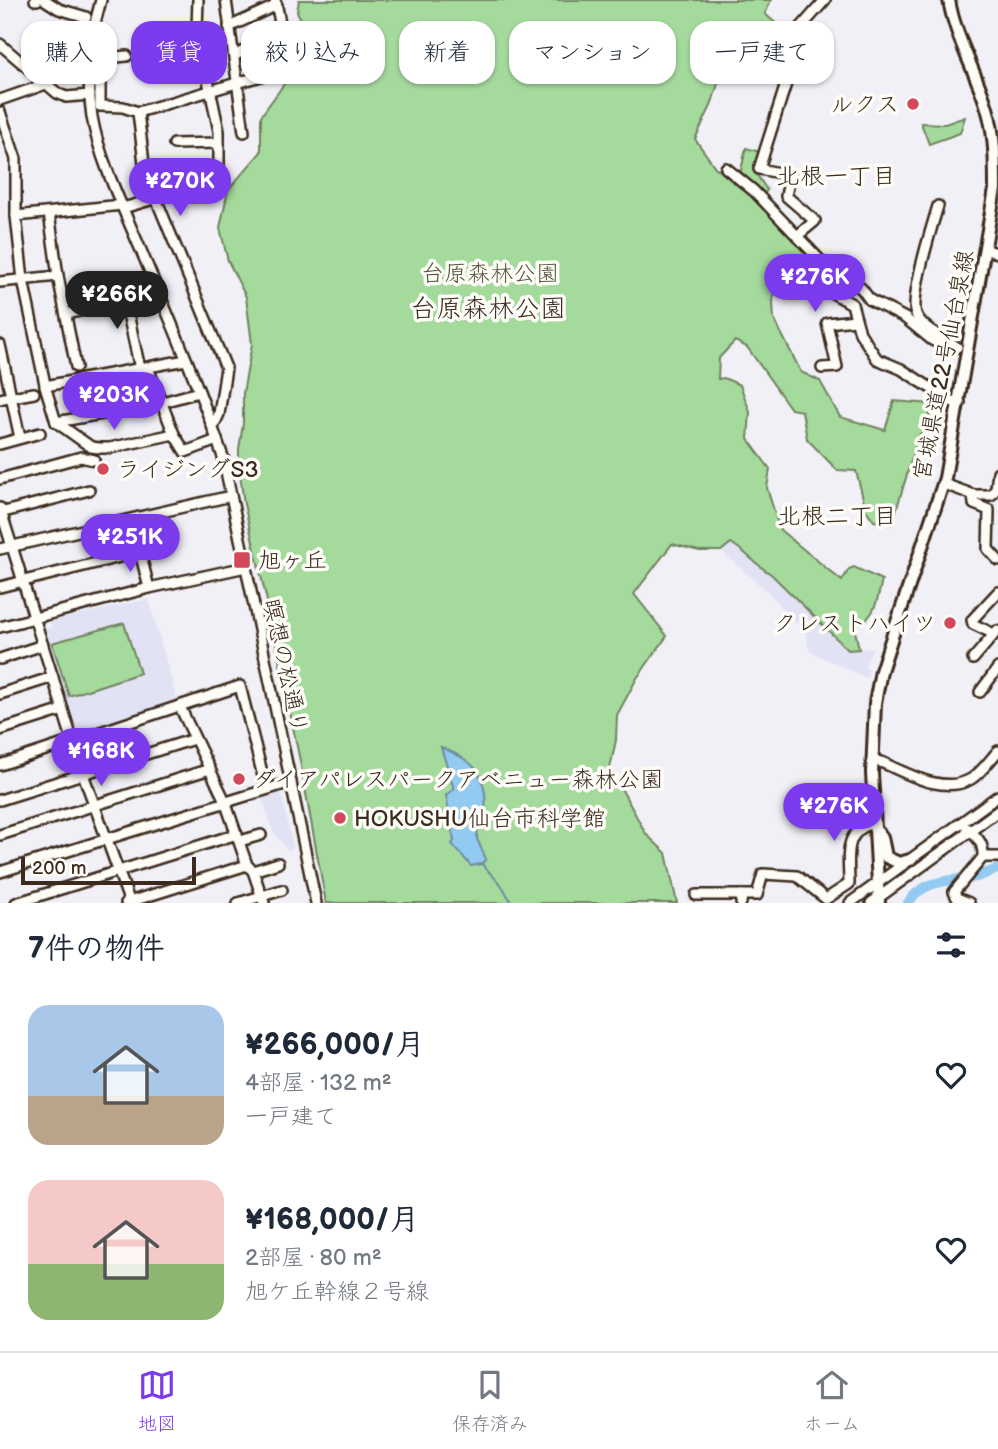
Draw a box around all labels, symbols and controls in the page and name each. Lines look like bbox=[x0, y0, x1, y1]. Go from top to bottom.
chip: 購入 bbox=[21, 21, 117, 84]
chip: 賃貸 bbox=[131, 21, 227, 84]
chip: 絞り込み bbox=[241, 21, 385, 84]
chip: 新着 bbox=[399, 21, 495, 84]
chip: マンション bbox=[509, 21, 676, 84]
chip: 一戸建て bbox=[690, 21, 834, 84]
place label: ルクス bbox=[830, 91, 899, 119]
marker: ルクス bbox=[905, 96, 921, 112]
pin: ¥270K bbox=[131, 158, 229, 218]
district label: 北根一丁目 bbox=[776, 162, 896, 191]
text: ¥270K bbox=[145, 167, 215, 195]
street label: 宮城県道22号仙台泉線 bbox=[908, 248, 980, 483]
pin: ¥276K bbox=[766, 254, 864, 314]
park label: 台原森林公園 bbox=[421, 260, 559, 288]
text: ¥276K bbox=[780, 263, 850, 291]
pin: ¥266K bbox=[68, 272, 166, 331]
text: ¥266K bbox=[81, 280, 153, 308]
district label: 台原森林公園 bbox=[410, 294, 566, 325]
pin: ¥203K bbox=[65, 372, 163, 432]
text: ¥203K bbox=[79, 381, 149, 409]
place label: ライジングS3 bbox=[117, 456, 259, 484]
marker: ライジングS3 bbox=[95, 461, 111, 477]
district label: 北根二丁目 bbox=[777, 502, 897, 531]
pin: ¥251K bbox=[81, 514, 179, 574]
text: ¥251K bbox=[97, 523, 163, 551]
place label: 旭ヶ丘 bbox=[258, 547, 327, 575]
marker: 旭ヶ丘 bbox=[232, 550, 252, 570]
street label: 瞑想の松通り bbox=[257, 596, 313, 737]
place label: クレストハイツ bbox=[773, 610, 936, 638]
marker: クレストハイツ bbox=[942, 615, 958, 631]
pin: ¥168K bbox=[52, 728, 150, 788]
text: ¥168K bbox=[67, 737, 135, 765]
place label: ダイアパレスパークアベニュー森林公園 bbox=[253, 766, 663, 794]
marker: ダイアパレスパークアベニュー森林公園 bbox=[231, 771, 247, 787]
pin: ¥276K bbox=[785, 784, 883, 843]
text: ¥276K bbox=[799, 792, 869, 820]
place label: HOKUSHU仙台市科学館 bbox=[354, 805, 606, 833]
marker: HOKUSHU仙台市科学館 bbox=[332, 810, 348, 826]
scale bar bbox=[21, 854, 196, 886]
text: 200 m bbox=[32, 857, 86, 880]
icon: filters bbox=[932, 926, 970, 964]
text: 7件の物件 bbox=[28, 931, 165, 967]
text: ¥266,000/月 bbox=[245, 1027, 425, 1063]
icon: home bbox=[84, 1033, 168, 1117]
icon: heart bbox=[932, 1056, 970, 1094]
text: 4部屋 · 132 m² bbox=[245, 1069, 392, 1097]
text: 一戸建て bbox=[245, 1103, 337, 1131]
text: ¥168,000/月 bbox=[245, 1202, 419, 1238]
icon: home bbox=[84, 1208, 168, 1292]
icon: heart bbox=[932, 1231, 970, 1269]
text: 2部屋 · 80 m² bbox=[245, 1244, 382, 1272]
text: 旭ケ丘幹線２号線 bbox=[245, 1278, 429, 1306]
tab: 地図 bbox=[138, 1366, 176, 1436]
tab: 保存済み bbox=[452, 1366, 528, 1436]
tab: ホーム bbox=[804, 1366, 860, 1436]

